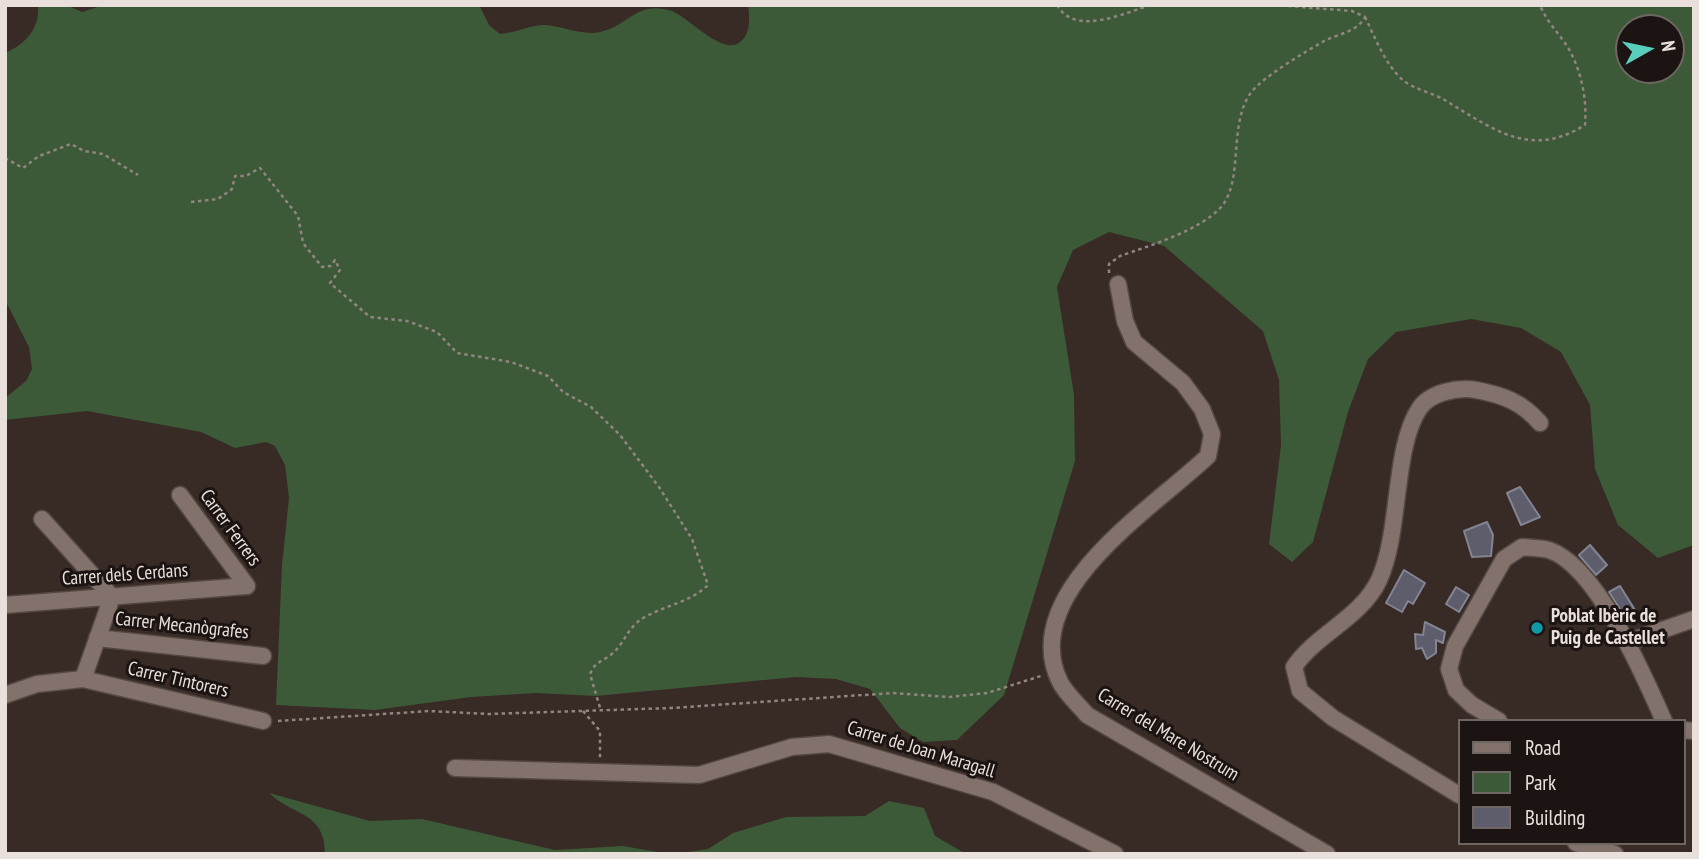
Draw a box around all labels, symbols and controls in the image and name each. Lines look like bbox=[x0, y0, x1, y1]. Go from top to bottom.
north arrow bbox=[1615, 14, 1685, 84]
text: N bbox=[1656, 39, 1681, 53]
street label: Carrer Ferrers bbox=[195, 485, 265, 571]
street label: Carrer dels Cerdans bbox=[61, 559, 189, 591]
place label: Poblat Ibèric de Puig de Castellet bbox=[1551, 606, 1665, 650]
street label: Carrer Mecanògrafes bbox=[114, 608, 250, 644]
marker: Poblat Ibèric de Puig de Castellet bbox=[1529, 620, 1545, 636]
street label: Carrer Tintorers bbox=[126, 657, 230, 703]
street label: Carrer del Mare Nostrum bbox=[1093, 684, 1243, 786]
street label: Carrer de Joan Maragall bbox=[844, 717, 998, 783]
legend bbox=[1458, 719, 1685, 845]
text: Road bbox=[1525, 734, 1561, 761]
text: Park bbox=[1525, 769, 1556, 796]
text: Building bbox=[1525, 804, 1585, 831]

